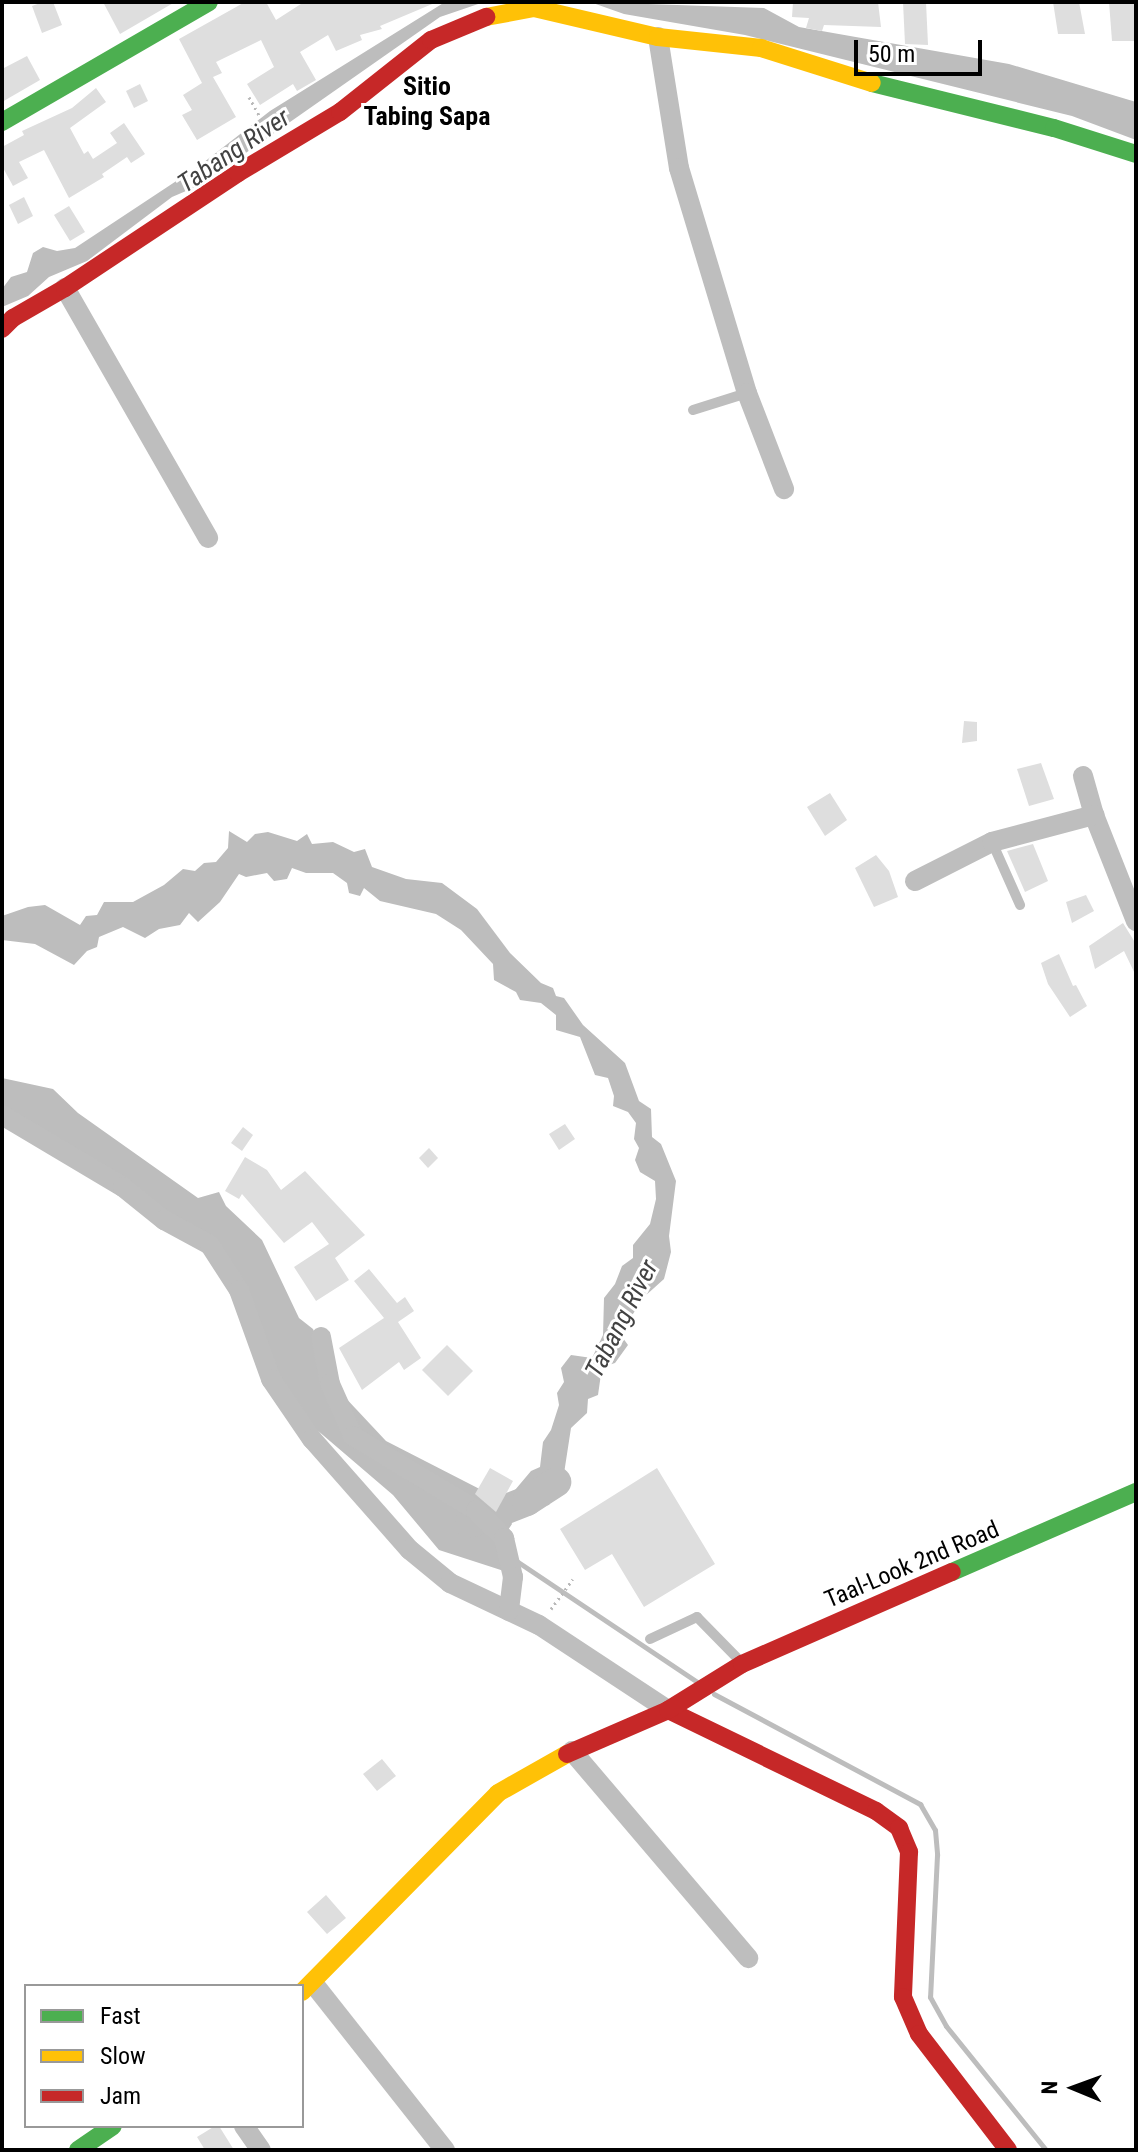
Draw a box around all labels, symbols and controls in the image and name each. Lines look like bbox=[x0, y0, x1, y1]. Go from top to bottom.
scale bar bbox=[858, 24, 986, 74]
text: 50 m bbox=[868, 40, 915, 68]
district label: Sitio Tabing Sapa bbox=[364, 71, 490, 132]
water label: Tabang River bbox=[172, 102, 296, 200]
water label: Tabang River bbox=[579, 1255, 665, 1383]
street label: Taal-Look 2nd Road bbox=[821, 1515, 1003, 1615]
legend bbox=[24, 1984, 304, 2128]
text: Fast bbox=[100, 2002, 141, 2030]
text: Slow bbox=[100, 2042, 146, 2070]
north arrow bbox=[1034, 2048, 1114, 2128]
text: N bbox=[1037, 2081, 1062, 2095]
text: Jam bbox=[100, 2082, 141, 2110]

